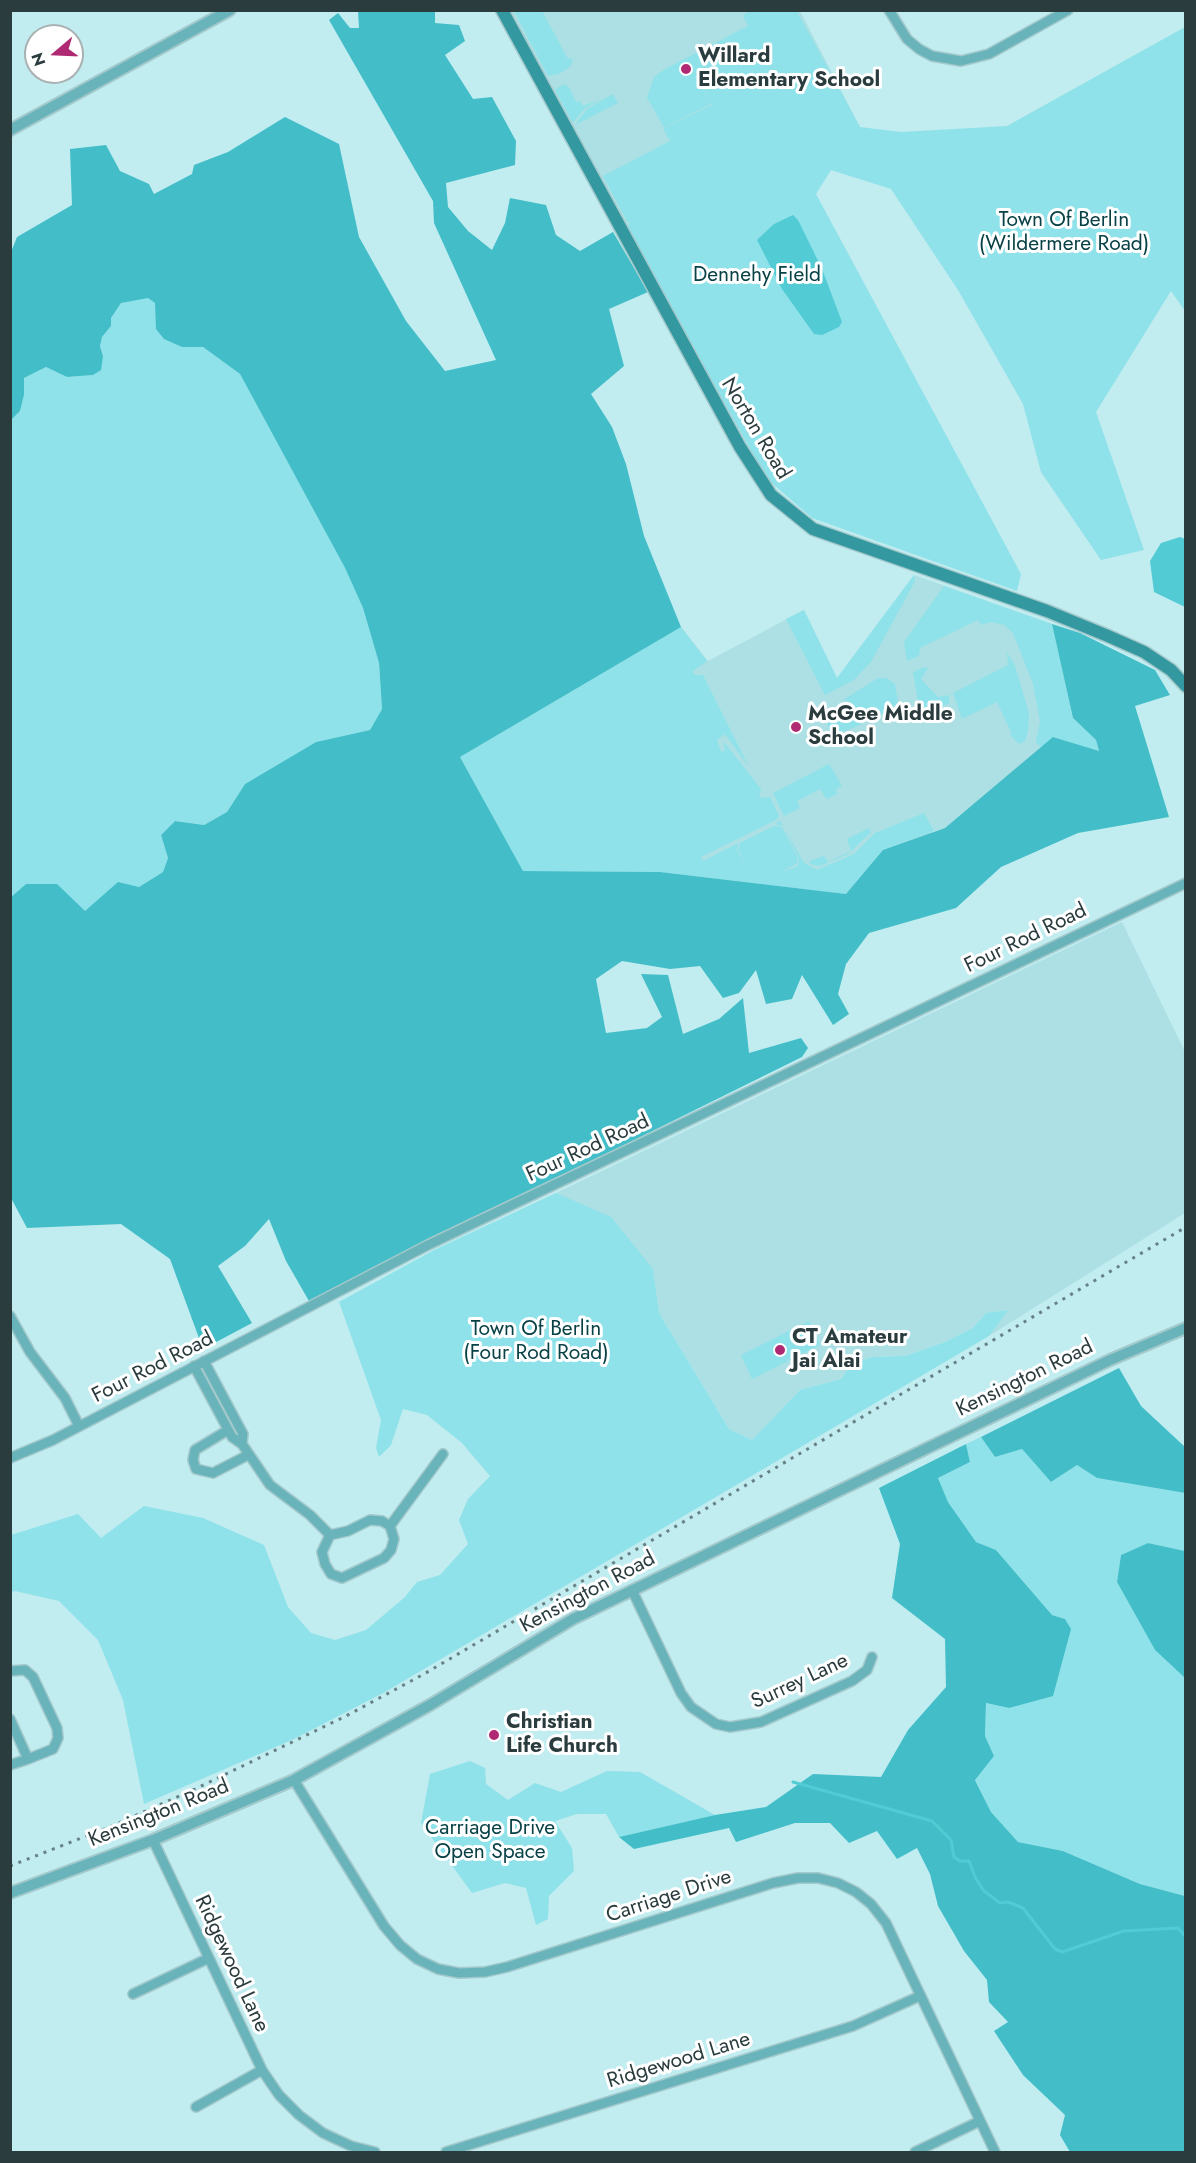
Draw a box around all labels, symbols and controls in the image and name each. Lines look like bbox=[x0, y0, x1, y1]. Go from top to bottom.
north arrow bbox=[24, 24, 84, 84]
place label: Willard Elementary School bbox=[698, 44, 880, 94]
text: N bbox=[25, 50, 51, 69]
marker: Willard Elementary School bbox=[679, 62, 693, 76]
park label: Town Of Berlin (Wildermere Road) bbox=[979, 208, 1149, 258]
park label: Dennehy Field bbox=[693, 263, 821, 289]
street label: Norton Road bbox=[715, 374, 795, 484]
place label: McGee Middle School bbox=[808, 702, 953, 752]
marker: McGee Middle School bbox=[789, 720, 803, 734]
street label: Four Rod Road bbox=[961, 899, 1091, 979]
street label: Four Rod Road bbox=[523, 1110, 653, 1188]
park label: Town Of Berlin (Four Rod Road) bbox=[463, 1317, 609, 1367]
place label: CT Amateur Jai Alai bbox=[792, 1325, 908, 1375]
street label: Four Rod Road bbox=[88, 1327, 218, 1409]
street label: Kensington Road bbox=[952, 1335, 1098, 1423]
marker: CT Amateur Jai Alai bbox=[773, 1343, 787, 1357]
street label: Kensington Road bbox=[516, 1547, 660, 1639]
street label: Surrey Lane bbox=[748, 1649, 852, 1715]
place label: Christian Life Church bbox=[506, 1710, 618, 1760]
marker: Christian Life Church bbox=[487, 1728, 501, 1742]
street label: Kensington Road bbox=[85, 1774, 233, 1854]
park label: Carriage Drive Open Space bbox=[425, 1816, 555, 1866]
street label: Carriage Drive bbox=[603, 1865, 735, 1929]
street label: Ridgewood Lane bbox=[188, 1892, 274, 2036]
street label: Ridgewood Lane bbox=[604, 2027, 754, 2095]

